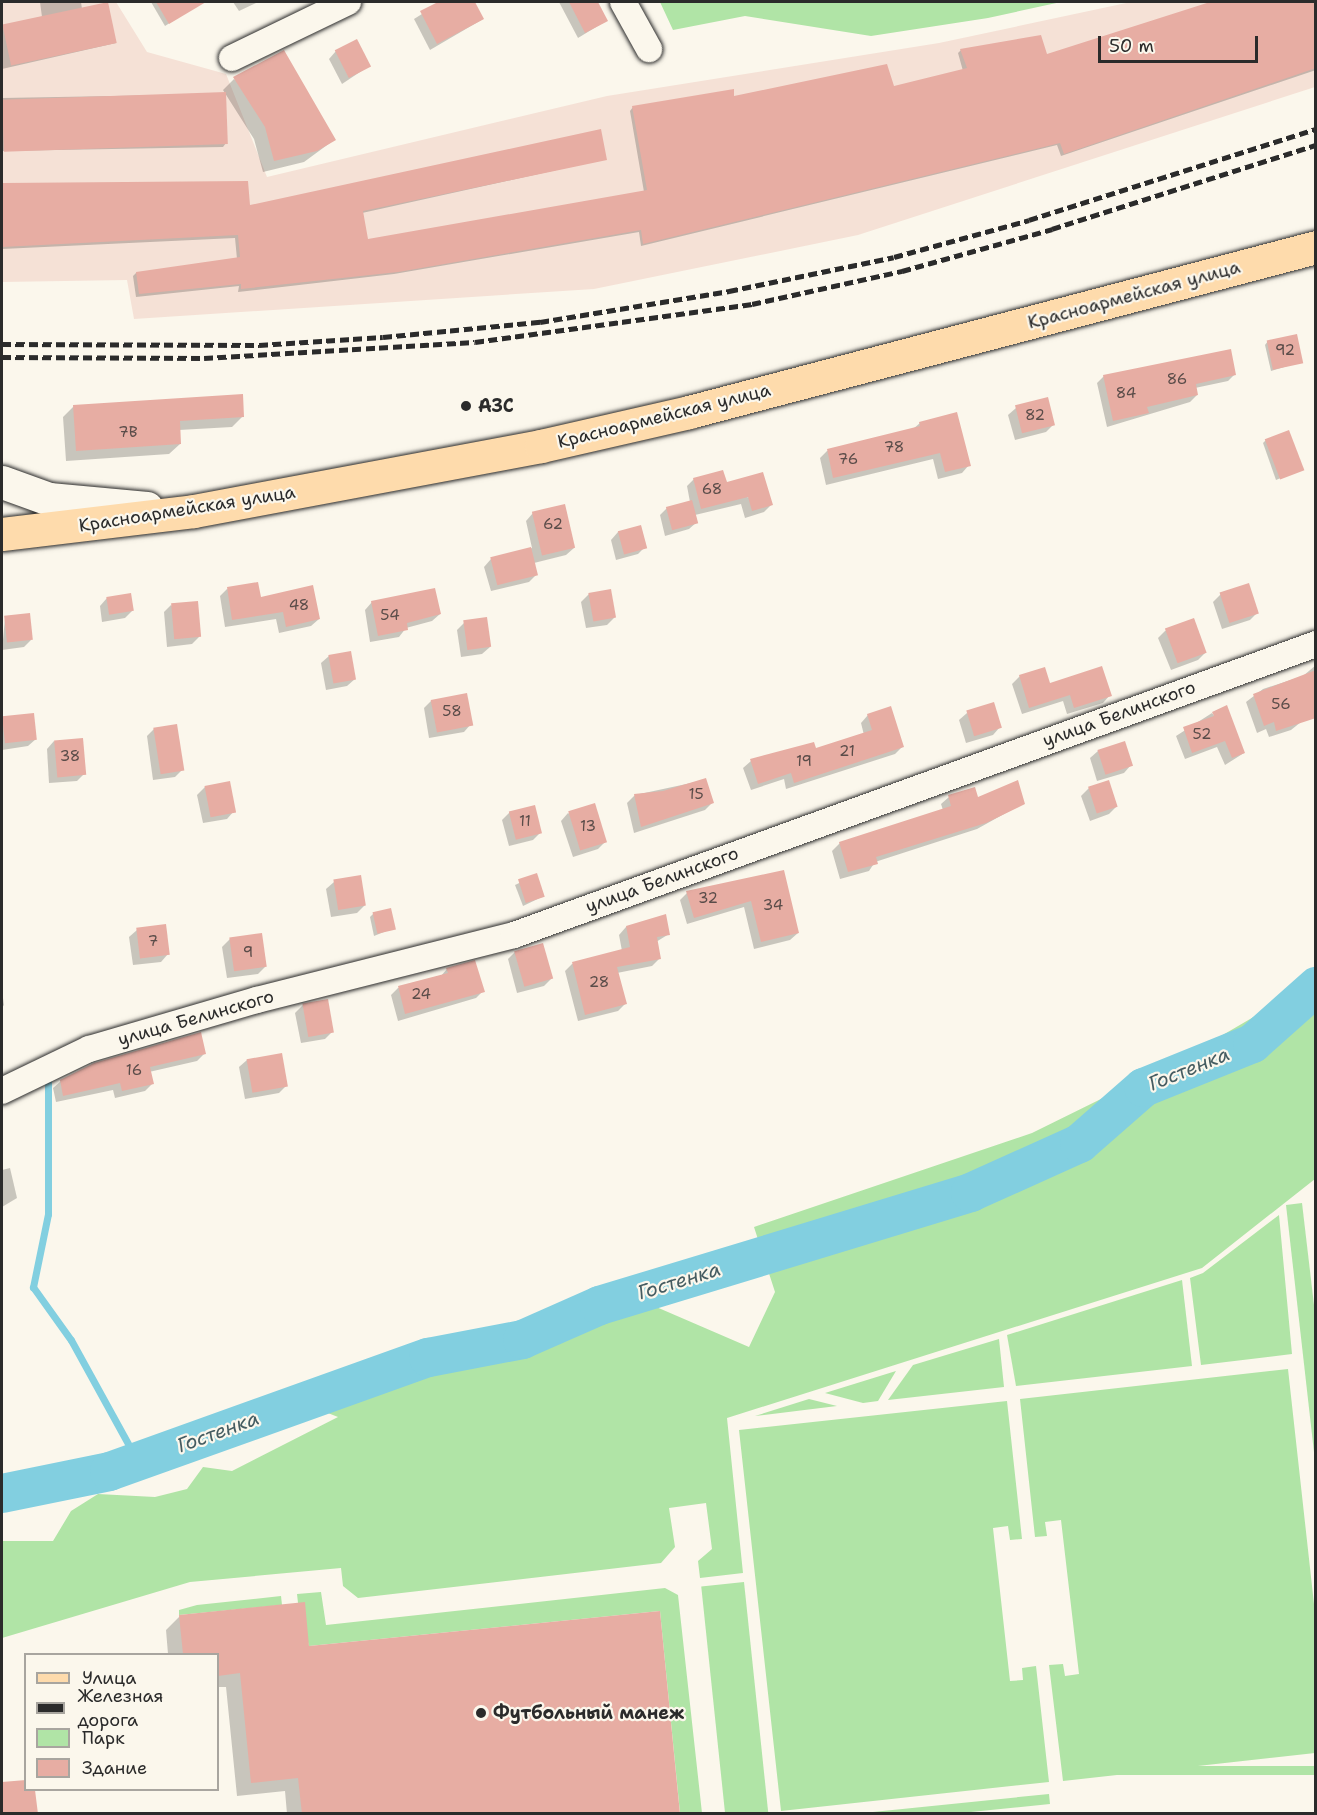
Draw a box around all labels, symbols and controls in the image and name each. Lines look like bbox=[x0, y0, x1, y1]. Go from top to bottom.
scale bar bbox=[1101, 24, 1262, 62]
text: 50 m bbox=[1109, 34, 1154, 58]
street label: Красноармейская улица bbox=[1026, 256, 1242, 334]
house number: 92 bbox=[1275, 342, 1295, 360]
house number: 86 bbox=[1167, 371, 1187, 389]
street label: Красноармейская улица bbox=[555, 379, 773, 453]
house number: 84 bbox=[1116, 385, 1136, 403]
place label: АЗС bbox=[478, 395, 514, 417]
marker: АЗС bbox=[459, 399, 473, 413]
house number: 82 bbox=[1025, 407, 1045, 425]
house number: 7В bbox=[118, 424, 138, 442]
house number: 78 bbox=[884, 439, 904, 457]
house number: 76 bbox=[838, 451, 858, 469]
street label: Красноармейская улица bbox=[77, 481, 297, 537]
house number: 68 bbox=[702, 481, 722, 499]
house number: 62 bbox=[543, 516, 563, 534]
house number: 48 bbox=[289, 597, 309, 615]
house number: 54 bbox=[380, 607, 400, 625]
street label: улица Белинского bbox=[1040, 676, 1198, 752]
house number: 56 bbox=[1271, 696, 1291, 714]
house number: 58 bbox=[442, 703, 462, 721]
house number: 52 bbox=[1193, 726, 1211, 744]
house number: 21 bbox=[839, 743, 855, 761]
house number: 38 bbox=[60, 748, 80, 766]
house number: 19 bbox=[796, 753, 812, 771]
house number: 15 bbox=[688, 786, 704, 804]
house number: 11 bbox=[519, 813, 531, 831]
house number: 13 bbox=[580, 818, 596, 836]
street label: улица Белинского bbox=[583, 842, 741, 918]
house number: 32 bbox=[698, 890, 718, 908]
house number: 34 bbox=[763, 897, 783, 915]
house number: 7 bbox=[148, 933, 158, 951]
house number: 9 bbox=[243, 944, 253, 962]
house number: 28 bbox=[589, 974, 609, 992]
street label: улица Белинского bbox=[116, 985, 276, 1051]
house number: 24 bbox=[411, 986, 431, 1004]
water label: Гостенка bbox=[1145, 1042, 1233, 1096]
house number: 16 bbox=[126, 1062, 142, 1080]
water label: Гостенка bbox=[635, 1257, 723, 1305]
water label: Гостенка bbox=[174, 1406, 262, 1458]
legend bbox=[24, 1653, 219, 1791]
text: Улица bbox=[82, 1666, 136, 1690]
text: Железная дорога bbox=[77, 1684, 163, 1732]
place label: Футбольный манеж bbox=[493, 1702, 684, 1724]
marker: Футбольный манеж bbox=[474, 1706, 488, 1720]
text: Парк bbox=[82, 1726, 125, 1750]
text: Здание bbox=[82, 1756, 147, 1780]

